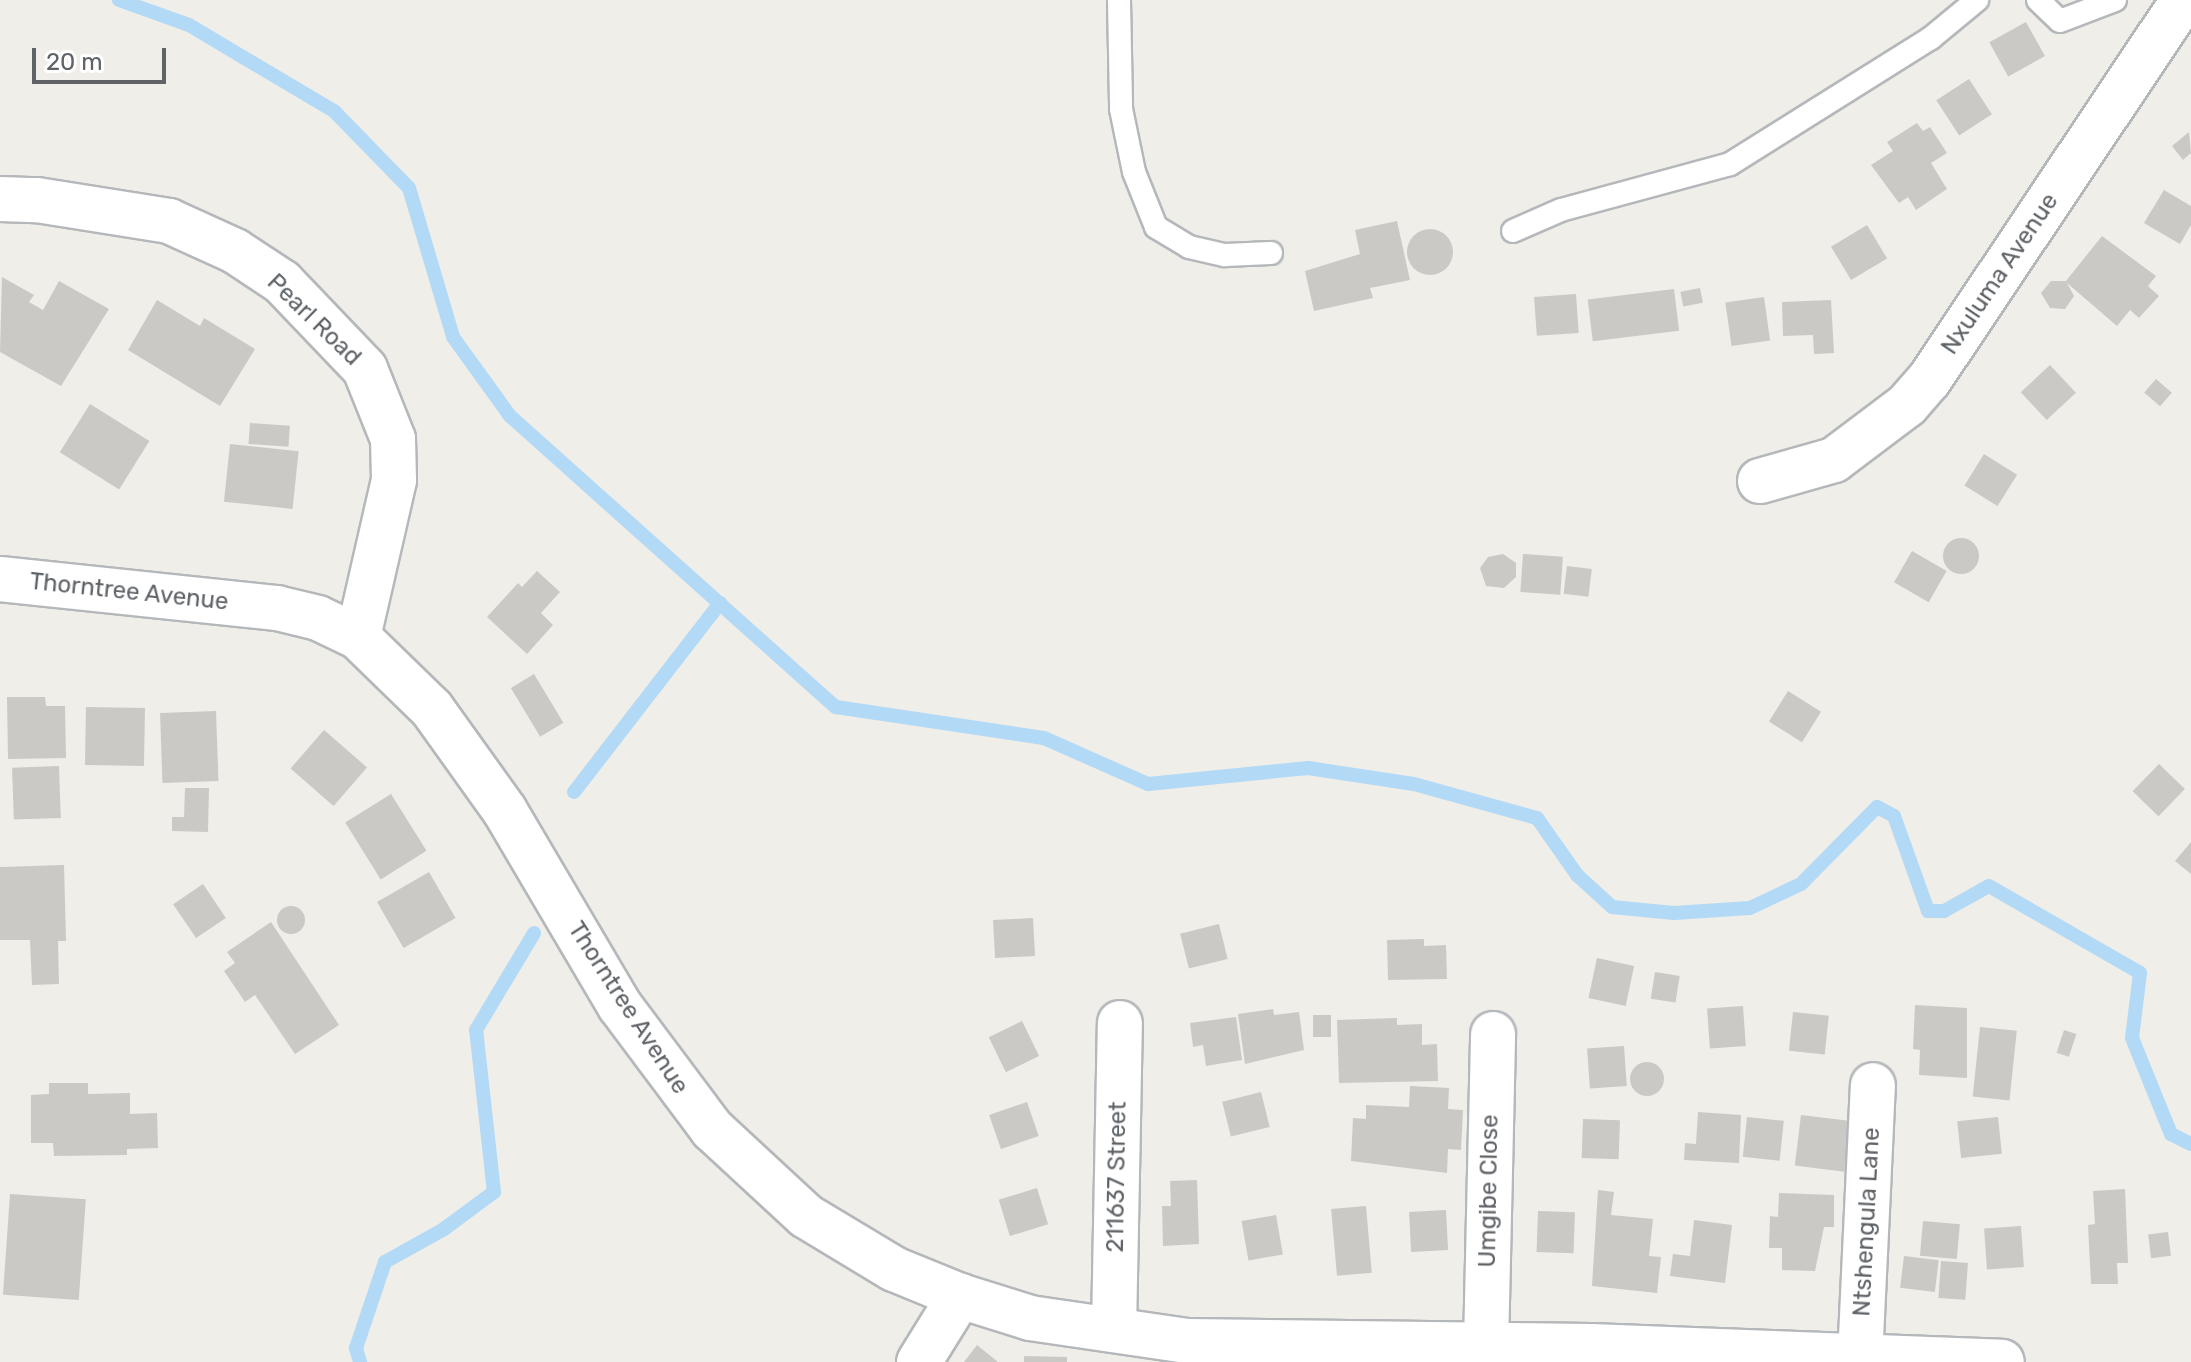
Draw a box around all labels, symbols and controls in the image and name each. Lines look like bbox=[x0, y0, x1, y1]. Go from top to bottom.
scale bar bbox=[36, 32, 170, 82]
text: 20 m bbox=[46, 48, 103, 76]
street label: Nxuluma Avenue bbox=[1935, 188, 2065, 360]
street label: Pearl Road bbox=[261, 268, 367, 372]
street label: Thorntree Avenue bbox=[28, 567, 230, 617]
street label: Thorntree Avenue bbox=[561, 916, 695, 1100]
street label: 211637 Street bbox=[1101, 1101, 1133, 1253]
street label: Umgibe Close bbox=[1473, 1114, 1505, 1268]
street label: Ntshengula Lane bbox=[1848, 1127, 1886, 1317]

